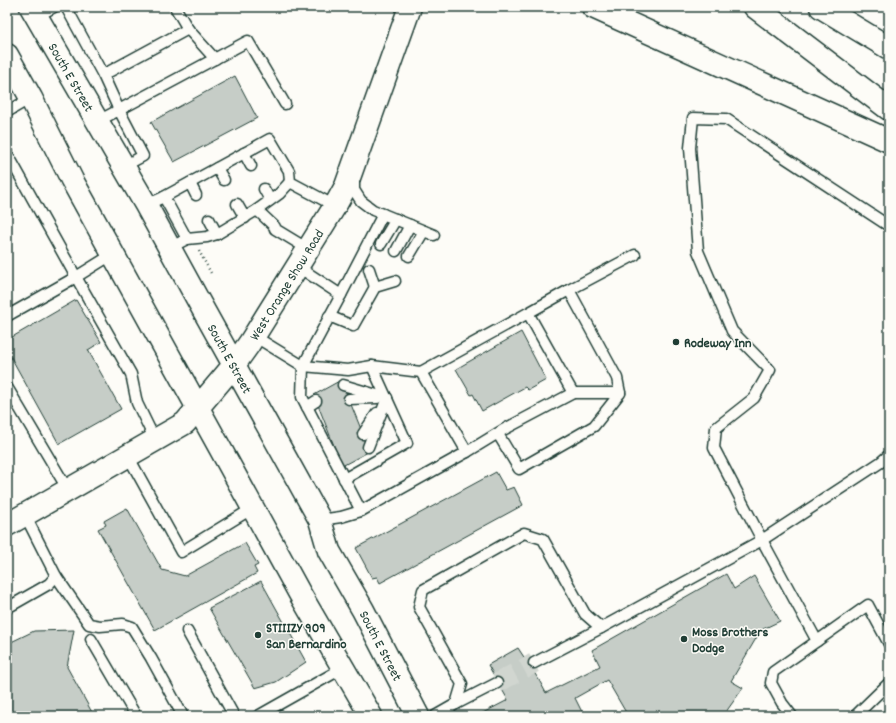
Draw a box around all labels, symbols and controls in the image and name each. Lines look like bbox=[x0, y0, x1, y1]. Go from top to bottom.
street label: South E Street bbox=[42, 40, 98, 116]
street label: West Orange Show Road bbox=[246, 226, 330, 345]
street label: South E Street bbox=[201, 321, 256, 398]
place label: Rodeway Inn bbox=[684, 334, 752, 354]
marker: Rodeway Inn bbox=[671, 337, 681, 347]
street label: South E Street bbox=[353, 607, 406, 685]
place label: STIIIZY 909 San Bernardino bbox=[266, 619, 346, 655]
place label: Moss Brothers Dodge bbox=[692, 623, 768, 659]
marker: STIIIZY 909 San Bernardino bbox=[253, 630, 263, 640]
marker: Moss Brothers Dodge bbox=[679, 634, 689, 644]

